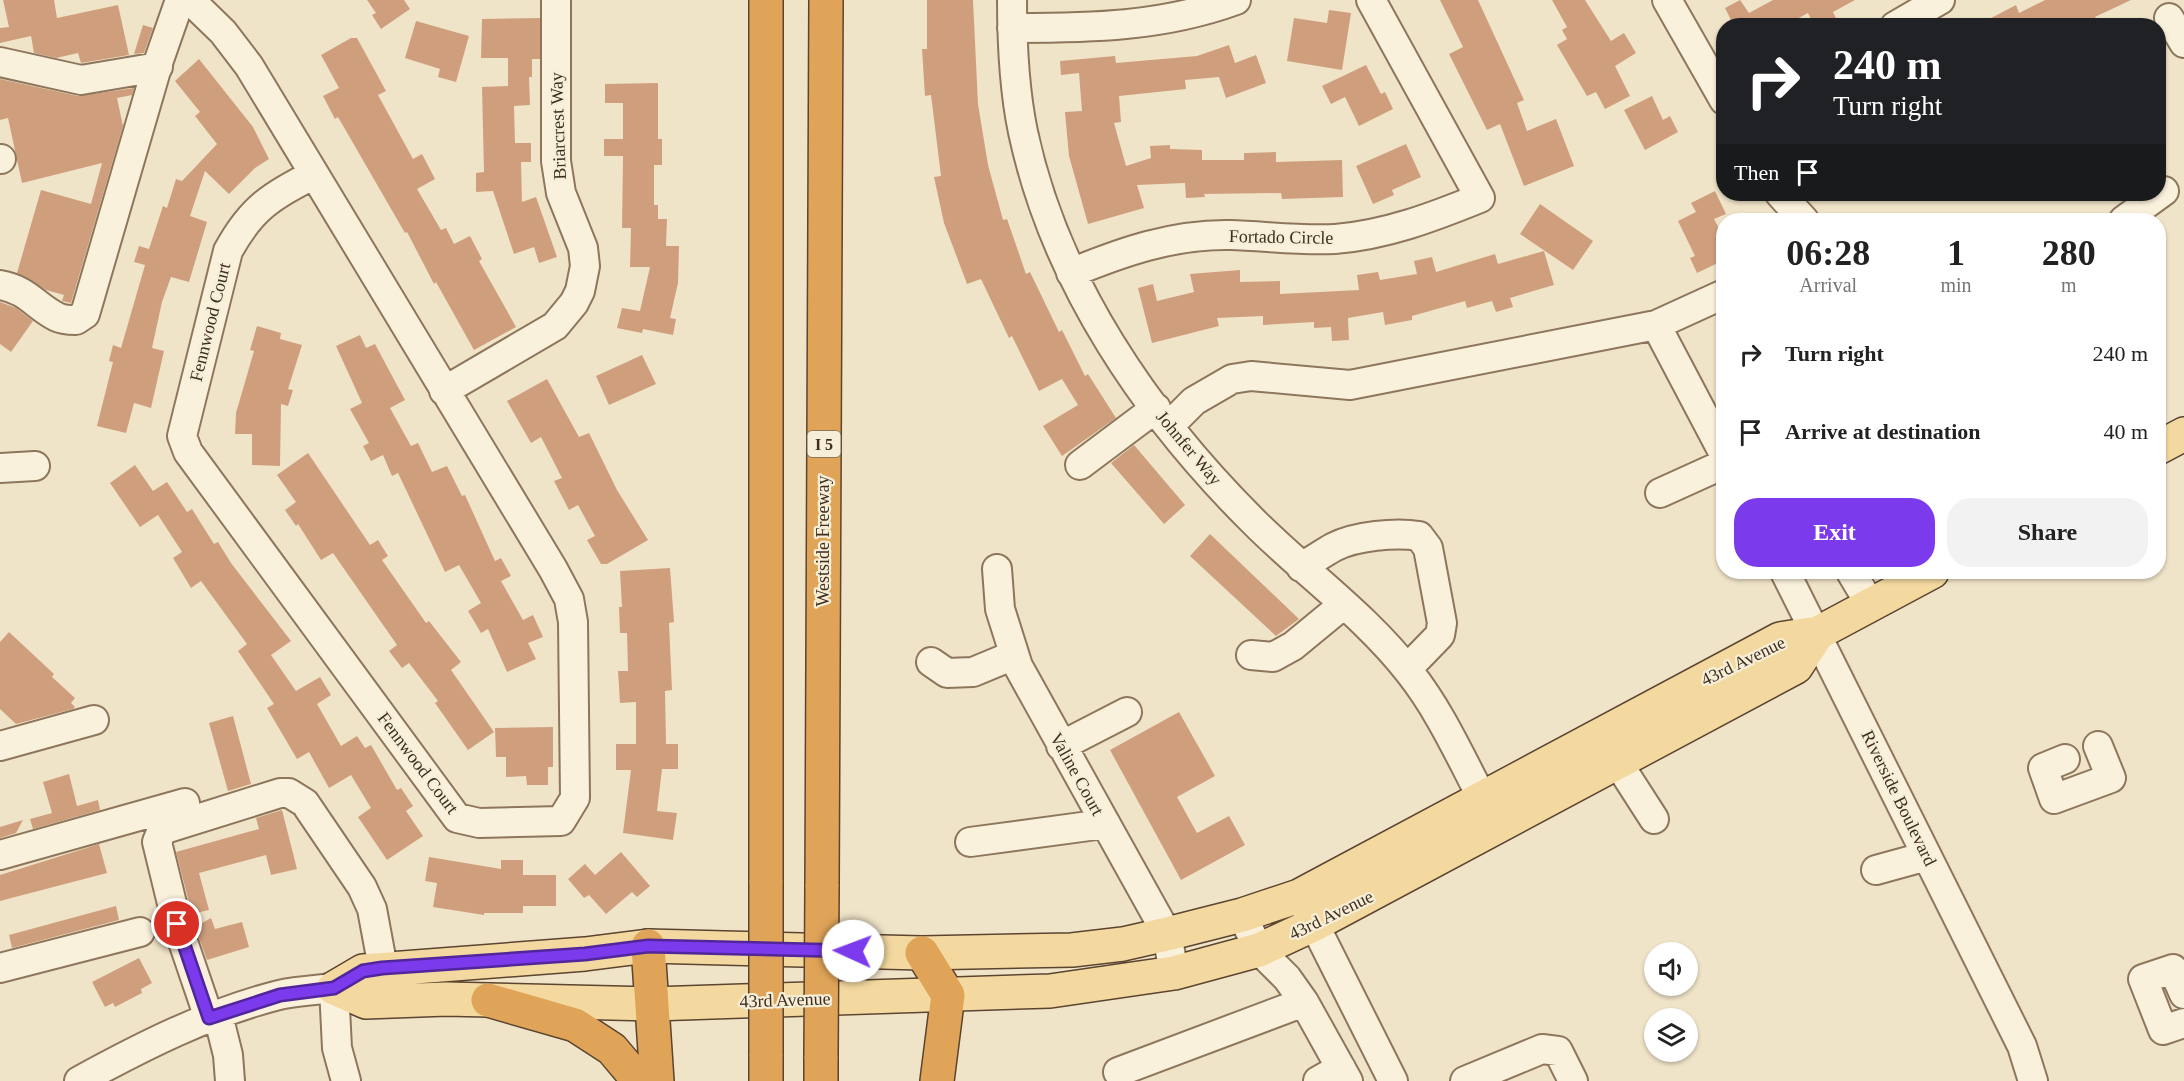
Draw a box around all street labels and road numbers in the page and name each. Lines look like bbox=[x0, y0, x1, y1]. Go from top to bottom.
street label: Briarcrest Way bbox=[546, 72, 570, 180]
street label: Fortado Circle bbox=[1229, 226, 1333, 248]
street label: Fennwood Court bbox=[186, 261, 234, 383]
street label: Johnfer Way bbox=[1152, 407, 1226, 489]
road number: I 5 bbox=[808, 431, 840, 457]
street label: Westside Freeway bbox=[813, 475, 833, 607]
street label: 43rd Avenue bbox=[1698, 632, 1788, 690]
street label: Fennwood Court bbox=[373, 708, 463, 818]
street label: Riverside Boulevard bbox=[1857, 727, 1941, 869]
street label: Valine Court bbox=[1046, 729, 1108, 819]
street label: 43rd Avenue bbox=[1286, 886, 1376, 944]
street label: 43rd Avenue bbox=[739, 988, 831, 1012]

